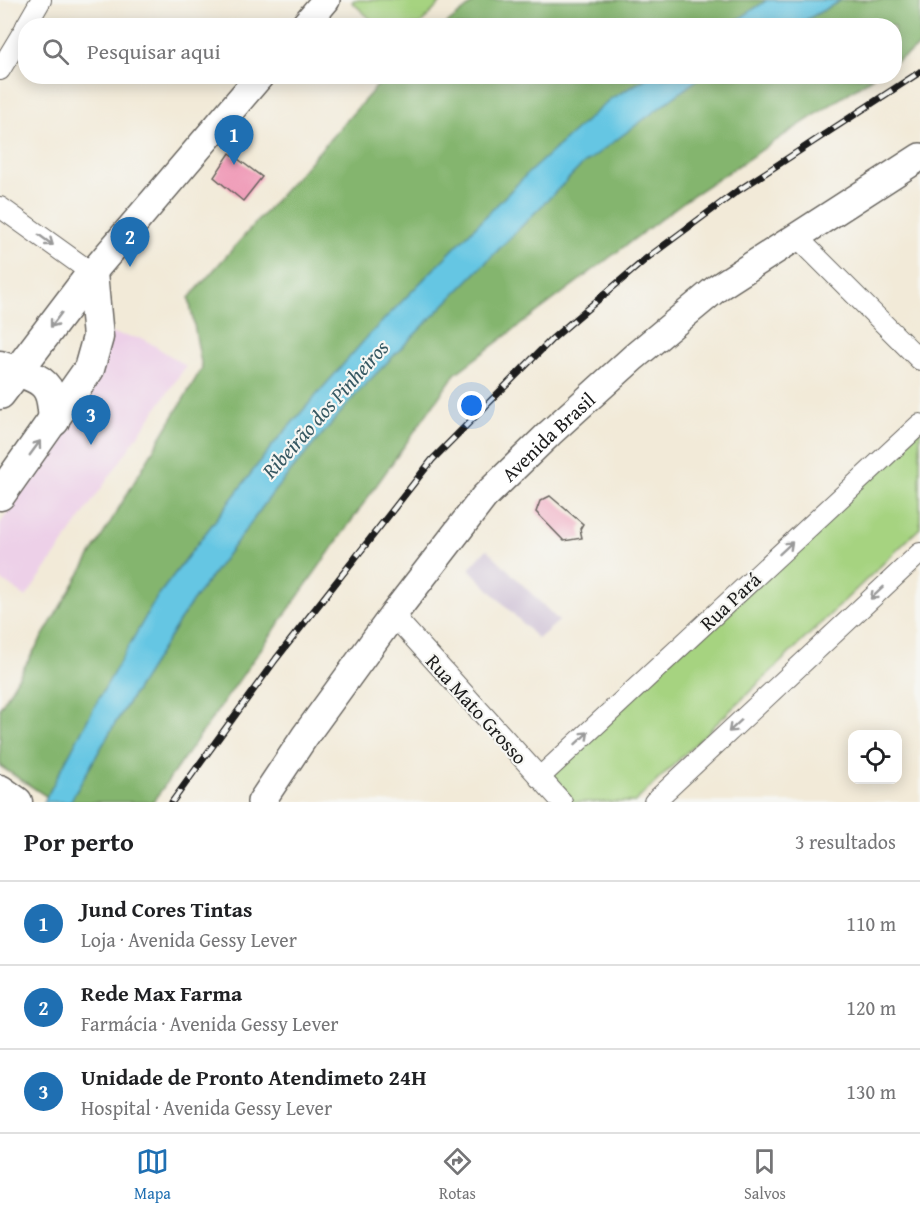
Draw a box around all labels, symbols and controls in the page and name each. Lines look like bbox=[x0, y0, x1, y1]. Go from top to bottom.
search box bbox=[18, 18, 902, 84]
icon: search bbox=[39, 35, 72, 68]
text: Pesquisar aqui bbox=[87, 35, 221, 67]
pin: 1 bbox=[214, 116, 254, 165]
pin: 2 bbox=[110, 218, 150, 267]
one-way arrow bbox=[37, 234, 53, 246]
one-way arrow bbox=[50, 311, 62, 327]
water label: Ribeirão dos Pinheiros bbox=[254, 333, 396, 486]
street label: Avenida Brasil bbox=[494, 385, 601, 488]
your location bbox=[457, 391, 486, 420]
pin: 3 bbox=[72, 396, 110, 445]
one-way arrow bbox=[28, 440, 41, 456]
one-way arrow bbox=[779, 541, 794, 555]
street label: Rua Pará bbox=[693, 565, 767, 637]
one-way arrow bbox=[870, 586, 885, 600]
street label: Rua Mato Grosso bbox=[419, 647, 535, 771]
one-way arrow bbox=[727, 719, 742, 734]
map controls bbox=[848, 730, 902, 784]
button: locate bbox=[848, 730, 902, 784]
one-way arrow bbox=[574, 731, 589, 745]
text: Por perto bbox=[24, 822, 134, 861]
text: 3 resultados bbox=[795, 827, 896, 856]
text: Jund Cores Tintas bbox=[81, 893, 253, 925]
text: 1 bbox=[38, 909, 49, 938]
text: 110 m bbox=[846, 909, 896, 938]
text: Loja · Avenida Gessy Lever bbox=[81, 925, 297, 954]
text: Rede Max Farma bbox=[81, 977, 242, 1009]
text: 2 bbox=[38, 993, 49, 1022]
text: 120 m bbox=[846, 993, 896, 1022]
text: Farmácia · Avenida Gessy Lever bbox=[81, 1009, 339, 1038]
text: Unidade de Pronto Atendimeto 24H bbox=[81, 1061, 426, 1093]
text: 3 bbox=[38, 1077, 49, 1106]
text: 130 m bbox=[846, 1077, 896, 1106]
text: Hospital · Avenida Gessy Lever bbox=[81, 1093, 332, 1122]
tab: Mapa bbox=[134, 1145, 171, 1205]
tab: Rotas bbox=[439, 1145, 476, 1205]
tab: Salvos bbox=[744, 1145, 786, 1205]

